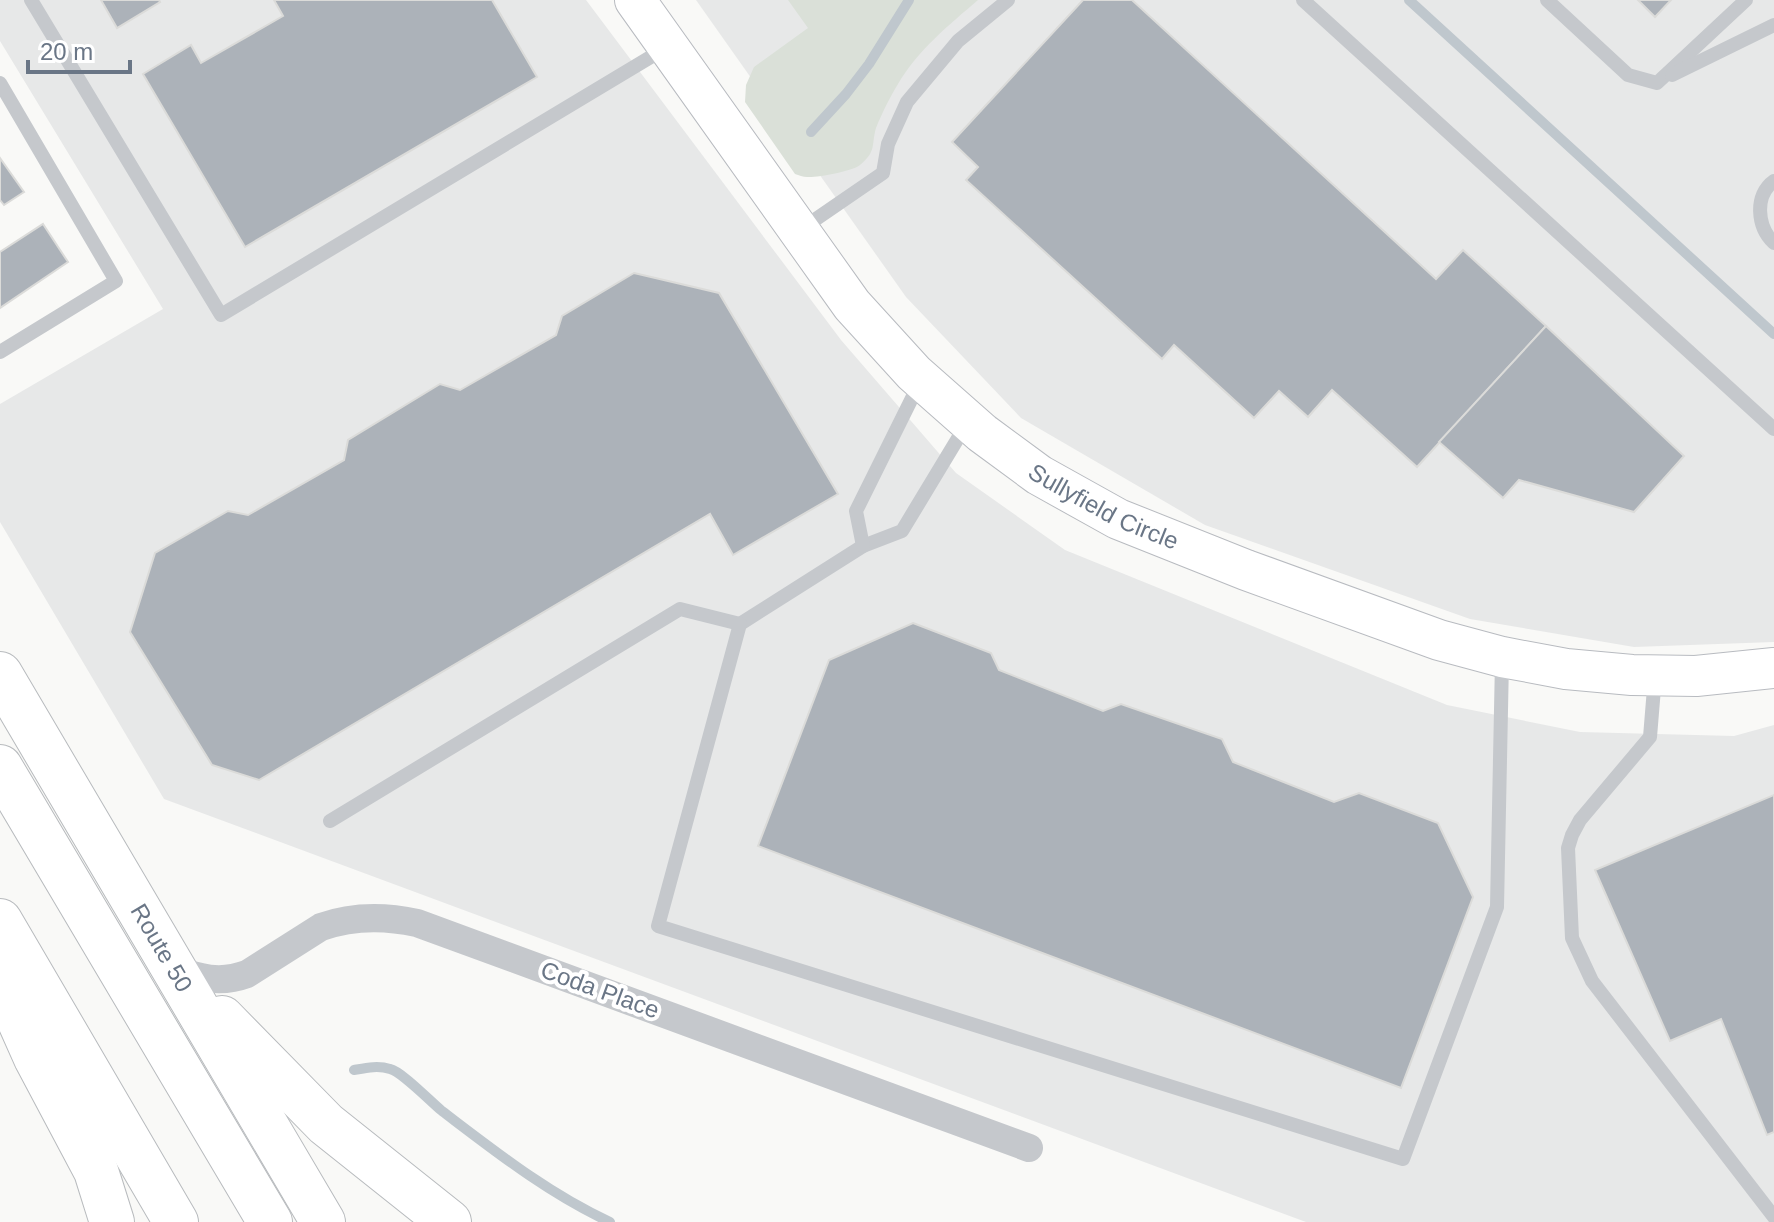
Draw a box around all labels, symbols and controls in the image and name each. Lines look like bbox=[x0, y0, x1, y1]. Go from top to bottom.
scale bar bbox=[28, 24, 130, 74]
text: 20 m bbox=[40, 38, 93, 65]
street label: Sullyfield Circle bbox=[1023, 458, 1182, 555]
street label: Route 50 bbox=[126, 899, 198, 997]
street label: Coda Place bbox=[537, 956, 663, 1023]

